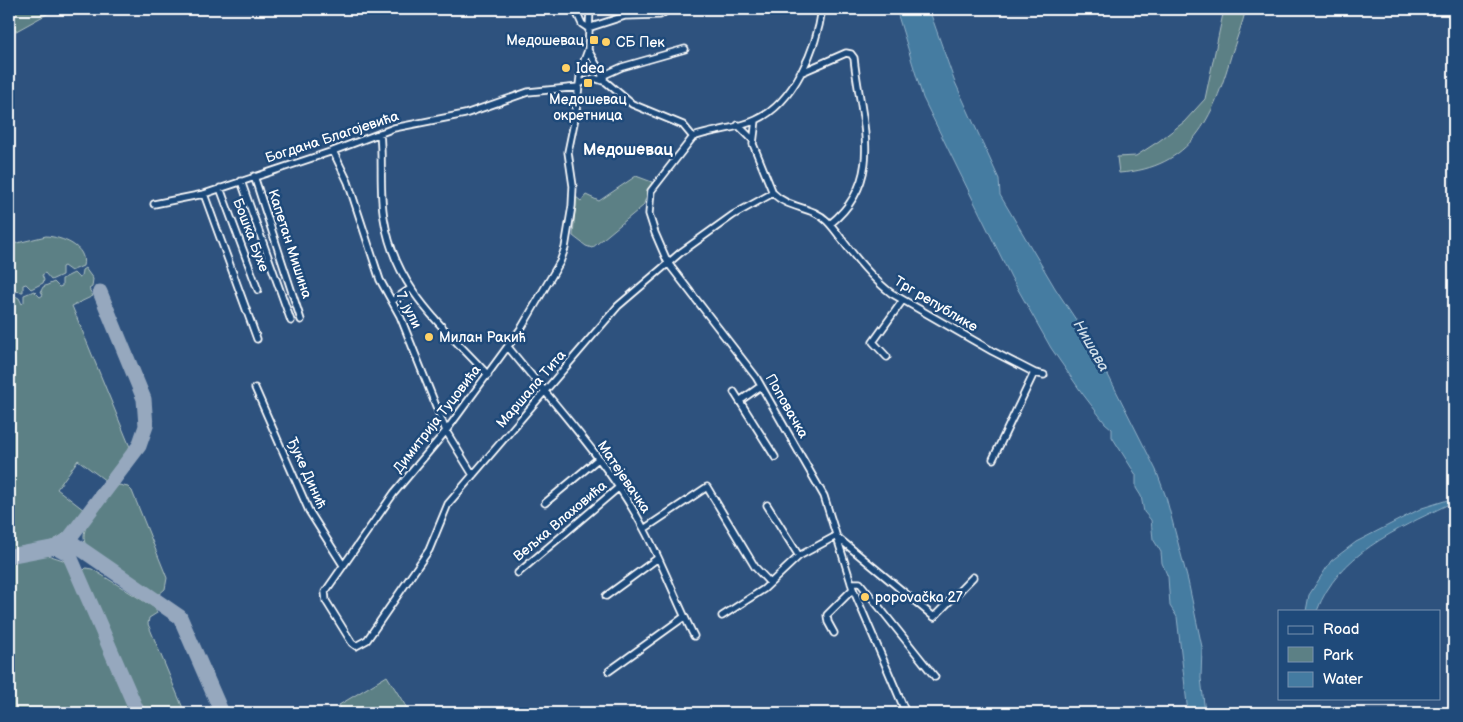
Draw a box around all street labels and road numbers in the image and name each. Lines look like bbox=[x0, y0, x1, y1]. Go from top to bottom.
street label: Богдана Благојевића bbox=[263, 107, 401, 167]
street label: Капетан Мишина bbox=[264, 187, 316, 301]
street label: Бошка Бухе bbox=[229, 196, 273, 274]
street label: Трг републике bbox=[891, 272, 981, 336]
street label: 7. јули bbox=[393, 289, 425, 331]
street label: Маршала Тита bbox=[493, 346, 570, 431]
street label: Димитрија Туцовића bbox=[389, 361, 485, 477]
street label: Поповачка bbox=[762, 371, 813, 442]
street label: Ђуке Динић bbox=[284, 435, 330, 511]
street label: Матејевачка bbox=[594, 438, 655, 517]
street label: Вељка Влаховића bbox=[510, 477, 611, 565]

